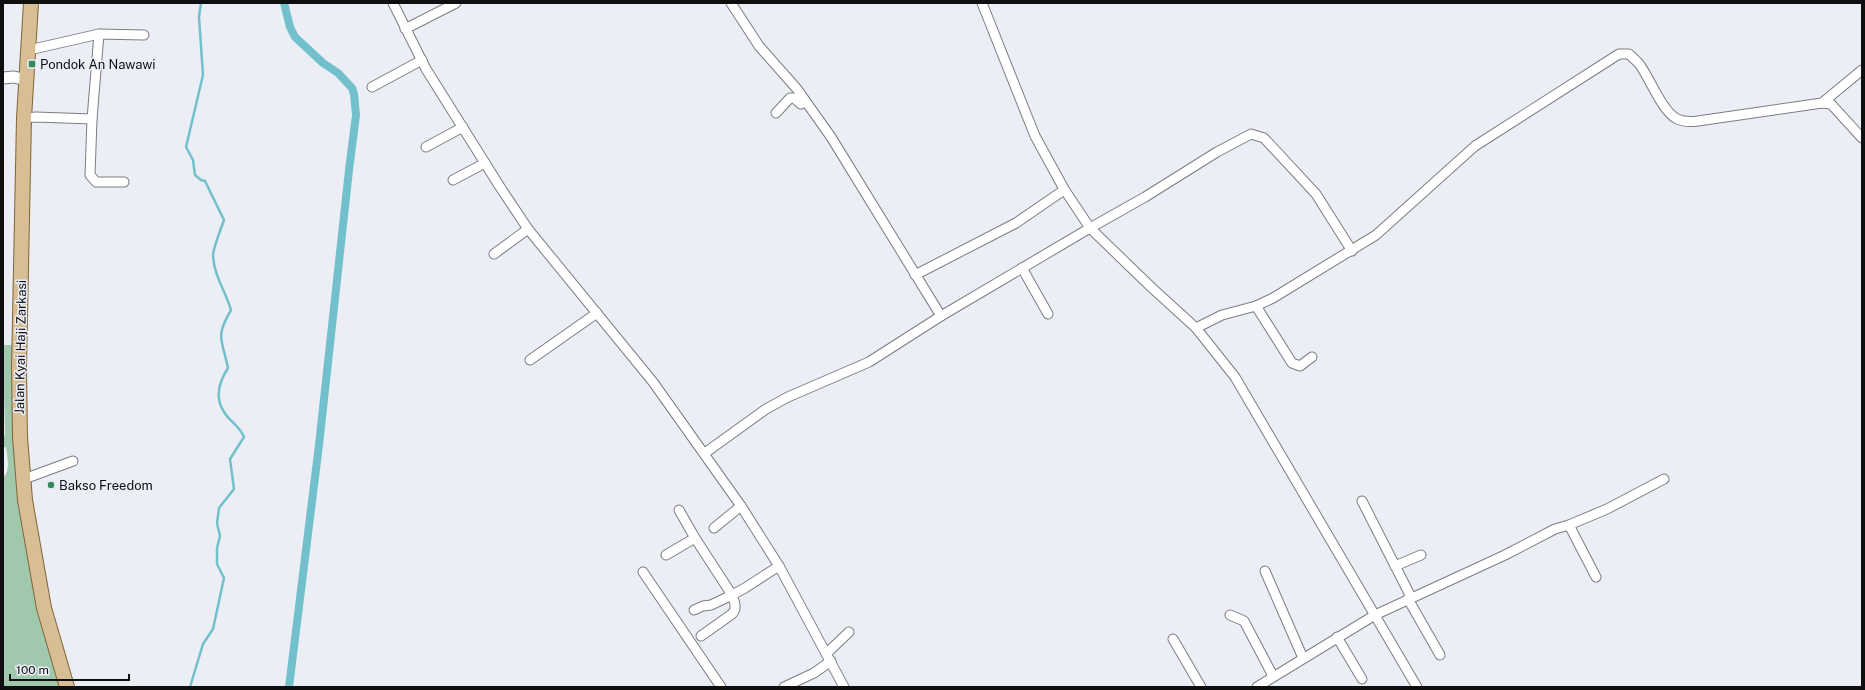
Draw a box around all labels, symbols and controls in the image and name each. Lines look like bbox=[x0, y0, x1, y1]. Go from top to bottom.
place label: Pondok An Nawawi bbox=[40, 57, 156, 72]
marker: Pondok An Nawawi bbox=[27, 59, 37, 69]
street label: Jalan Kyai Haji Zarkasi bbox=[12, 280, 29, 414]
place label: Bakso Freedom bbox=[59, 478, 153, 493]
marker: Bakso Freedom bbox=[46, 480, 56, 490]
scale bar bbox=[10, 656, 129, 682]
text: 100 m bbox=[16, 663, 49, 677]

